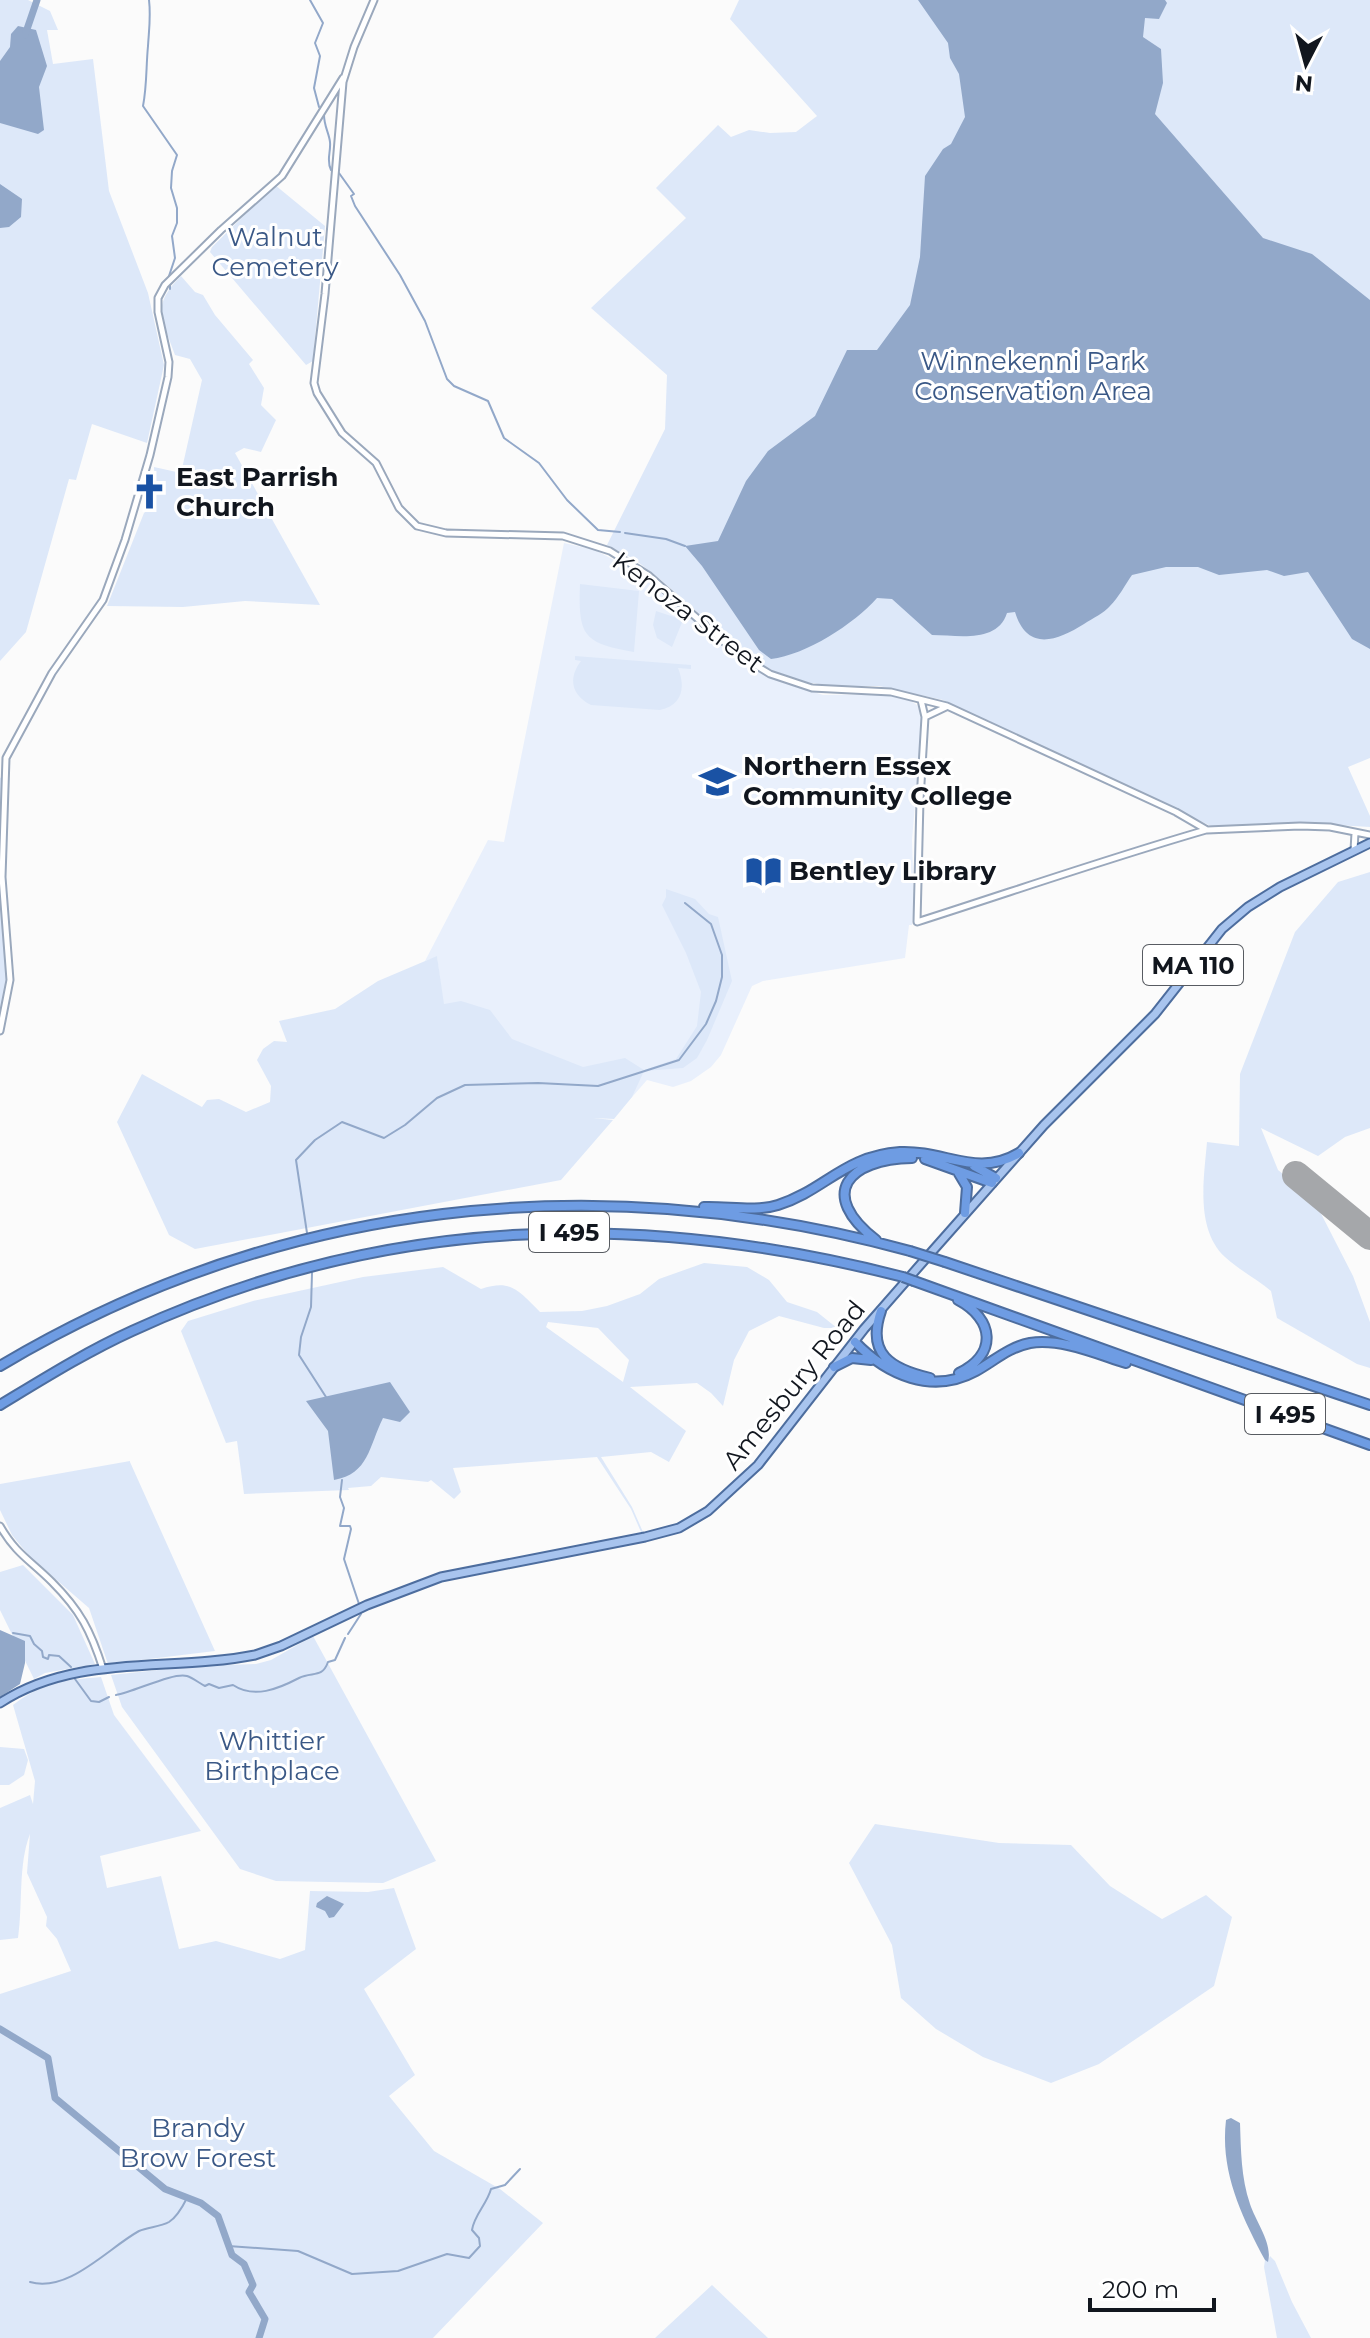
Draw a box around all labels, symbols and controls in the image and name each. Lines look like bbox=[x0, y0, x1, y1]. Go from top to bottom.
north arrow bbox=[1266, 24, 1346, 104]
text: N bbox=[1294, 69, 1314, 98]
park label: Walnut Cemetery bbox=[212, 221, 339, 283]
park label: Winnekenni Park Conservation Area bbox=[914, 345, 1152, 407]
place label: East Parrish Church bbox=[176, 461, 338, 523]
church icon: East Parrish Church bbox=[131, 473, 169, 511]
street label: Kenoza Street bbox=[606, 545, 770, 679]
place label: Northern Essex Community College bbox=[743, 750, 1012, 812]
school or university icon: Northern Essex Community College bbox=[698, 762, 736, 800]
library icon: Bentley Library bbox=[744, 852, 782, 890]
place label: Bentley Library bbox=[789, 855, 997, 887]
road number: MA 110 bbox=[1143, 945, 1243, 985]
road number: I 495 bbox=[529, 1212, 609, 1252]
street label: Amesbury Road bbox=[716, 1294, 872, 1476]
road number: I 495 bbox=[1245, 1394, 1325, 1434]
park label: Whittier Birthplace bbox=[204, 1725, 340, 1787]
park label: Brandy Brow Forest bbox=[120, 2112, 276, 2174]
scale bar bbox=[1090, 2262, 1214, 2312]
text: 200 m bbox=[1102, 2275, 1179, 2304]

